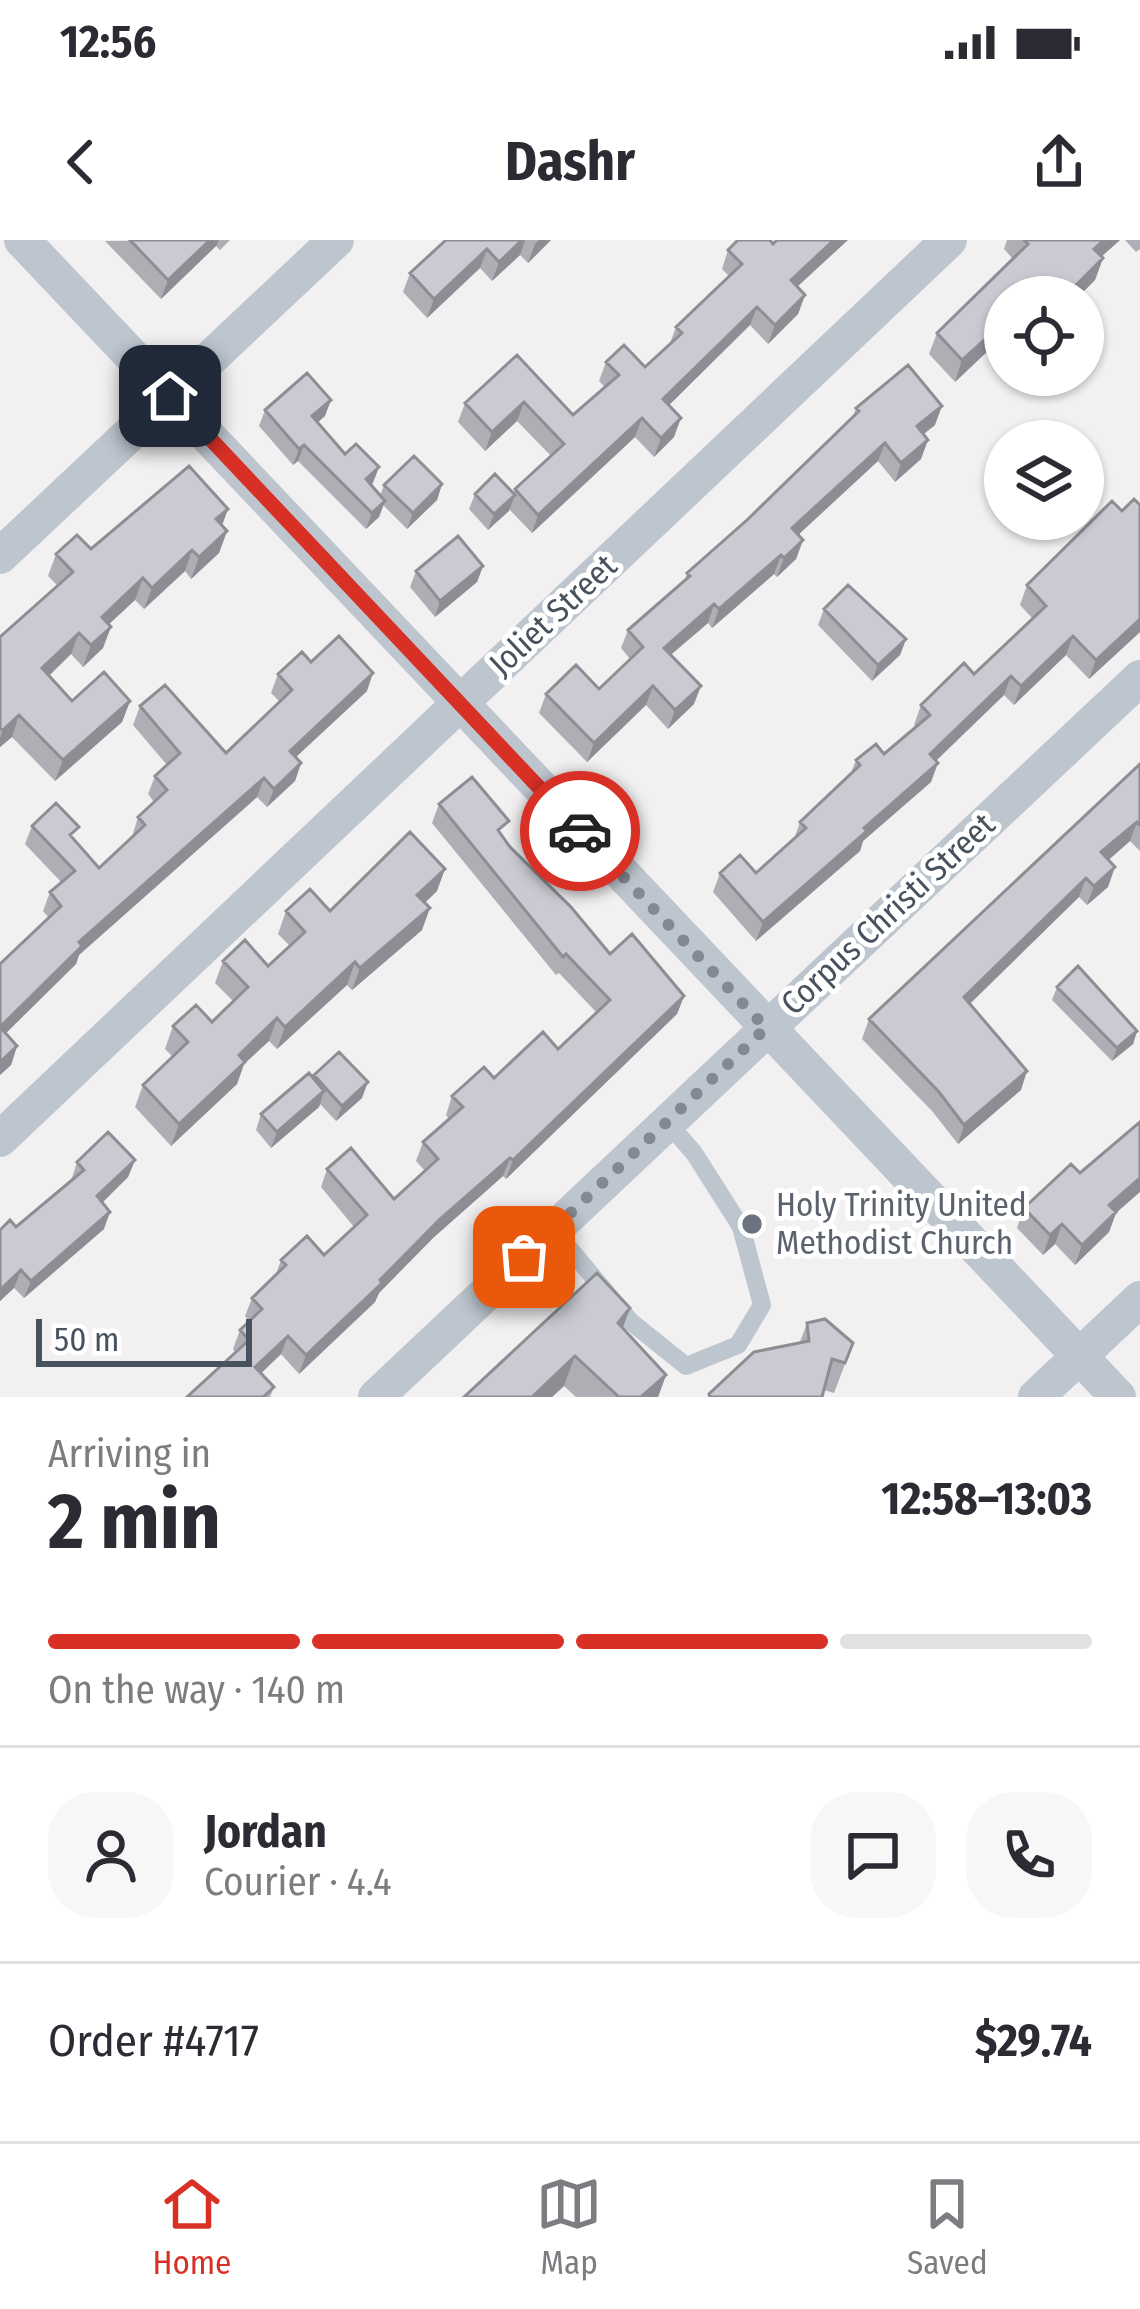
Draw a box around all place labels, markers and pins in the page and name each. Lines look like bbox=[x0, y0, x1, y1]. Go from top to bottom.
pin bbox=[119, 345, 221, 447]
place label: Holy Trinity United Methodist Church bbox=[776, 1185, 1027, 1263]
pin bbox=[473, 1206, 575, 1308]
marker: Holy Trinity United Methodist Church bbox=[739, 1211, 765, 1237]

